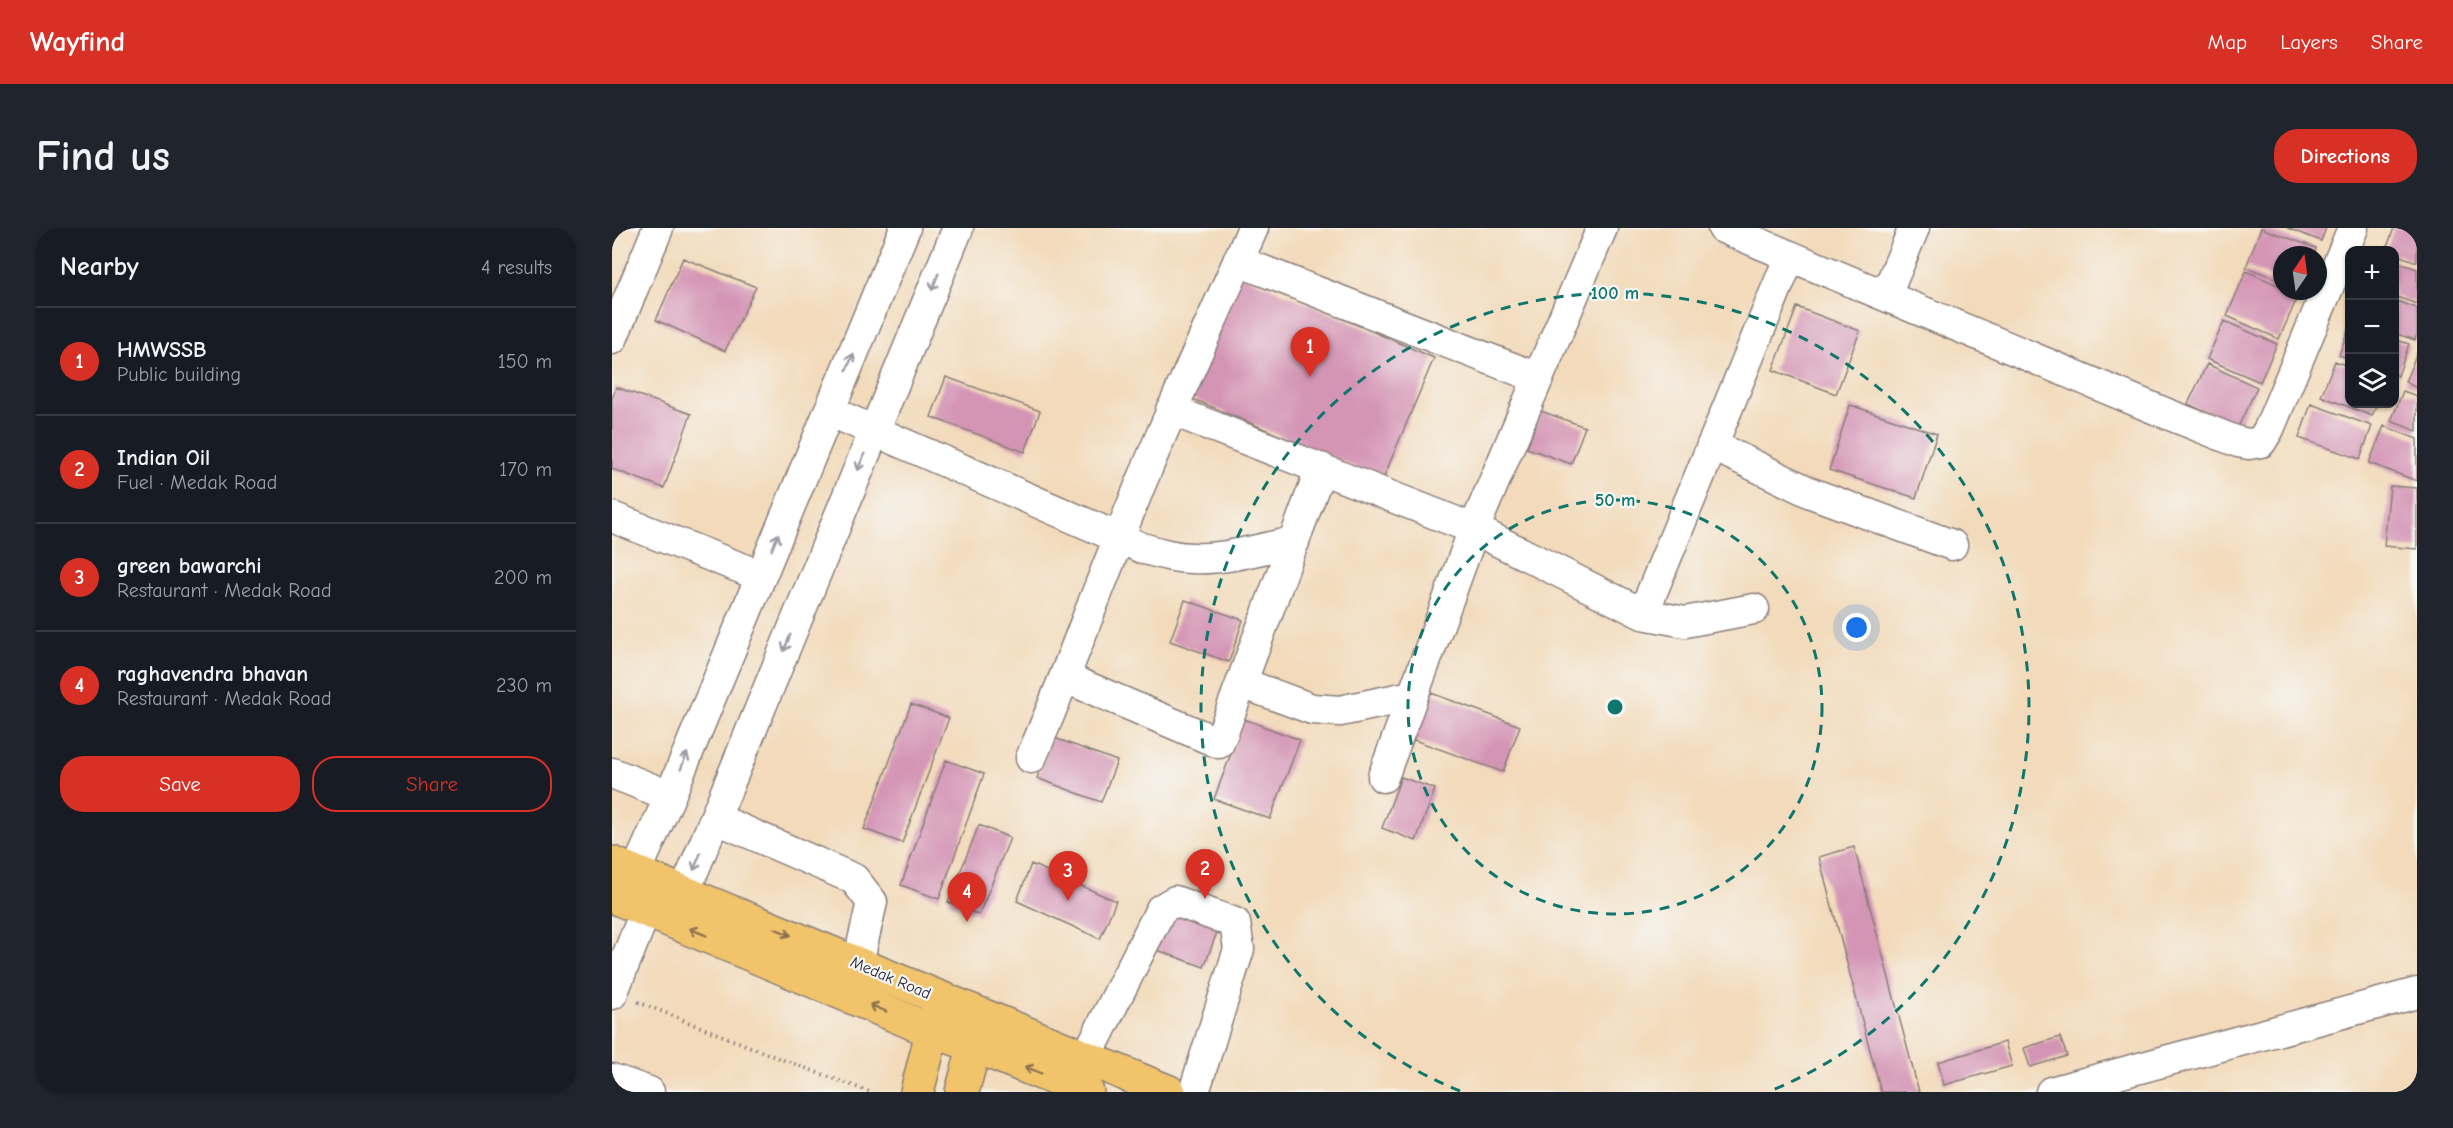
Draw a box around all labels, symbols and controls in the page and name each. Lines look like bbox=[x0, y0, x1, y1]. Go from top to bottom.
text: Wayfind bbox=[30, 26, 125, 58]
text: Map bbox=[2208, 30, 2247, 54]
text: Layers bbox=[2280, 30, 2338, 54]
text: Share bbox=[2371, 30, 2423, 54]
button: Directions bbox=[2274, 129, 2417, 183]
text: Find us bbox=[36, 132, 170, 181]
north arrow bbox=[2273, 246, 2327, 300]
map controls bbox=[2345, 246, 2399, 408]
button: + bbox=[2345, 246, 2399, 300]
text: Nearby bbox=[60, 252, 139, 282]
text: 4 results bbox=[481, 256, 552, 279]
one-way arrow bbox=[929, 272, 940, 291]
text: 100 m bbox=[1591, 283, 1639, 304]
button: − bbox=[2345, 300, 2399, 354]
pin: 1 bbox=[1290, 328, 1330, 377]
text: HMWSSB bbox=[117, 337, 207, 363]
text: 1 bbox=[76, 350, 83, 373]
text: 150 m bbox=[498, 350, 552, 373]
one-way arrow bbox=[845, 353, 856, 371]
button: layers bbox=[2345, 354, 2399, 408]
text: Public building bbox=[117, 363, 241, 386]
text: Indian Oil bbox=[117, 445, 210, 471]
one-way arrow bbox=[855, 453, 866, 471]
text: 2 bbox=[75, 458, 84, 481]
text: 170 m bbox=[499, 458, 552, 481]
text: Fuel · Medak Road bbox=[117, 471, 277, 494]
text: 50 m bbox=[1595, 490, 1635, 511]
one-way arrow bbox=[770, 533, 781, 551]
text: green bawarchi bbox=[117, 553, 262, 579]
text: 3 bbox=[75, 566, 84, 589]
text: 200 m bbox=[494, 566, 552, 589]
text: Restaurant · Medak Road bbox=[117, 579, 331, 602]
your location bbox=[1842, 613, 1871, 642]
one-way arrow bbox=[781, 633, 792, 651]
text: raghavendra bhavan bbox=[117, 661, 308, 687]
text: 4 bbox=[75, 674, 84, 697]
text: 230 m bbox=[496, 674, 552, 697]
text: Restaurant · Medak Road bbox=[117, 687, 331, 710]
centre of rings bbox=[1605, 697, 1625, 717]
one-way arrow bbox=[679, 752, 690, 770]
button: Save bbox=[60, 756, 300, 812]
button: Share bbox=[312, 756, 552, 812]
pin: 2 bbox=[1186, 850, 1224, 899]
one-way arrow bbox=[691, 852, 702, 871]
pin: 3 bbox=[1048, 852, 1088, 901]
pin: 4 bbox=[948, 872, 986, 922]
one-way arrow bbox=[690, 926, 708, 937]
one-way arrow bbox=[773, 927, 792, 938]
street label: Medak Road bbox=[848, 953, 934, 1003]
one-way arrow bbox=[869, 1002, 888, 1013]
one-way arrow bbox=[1025, 1064, 1043, 1075]

